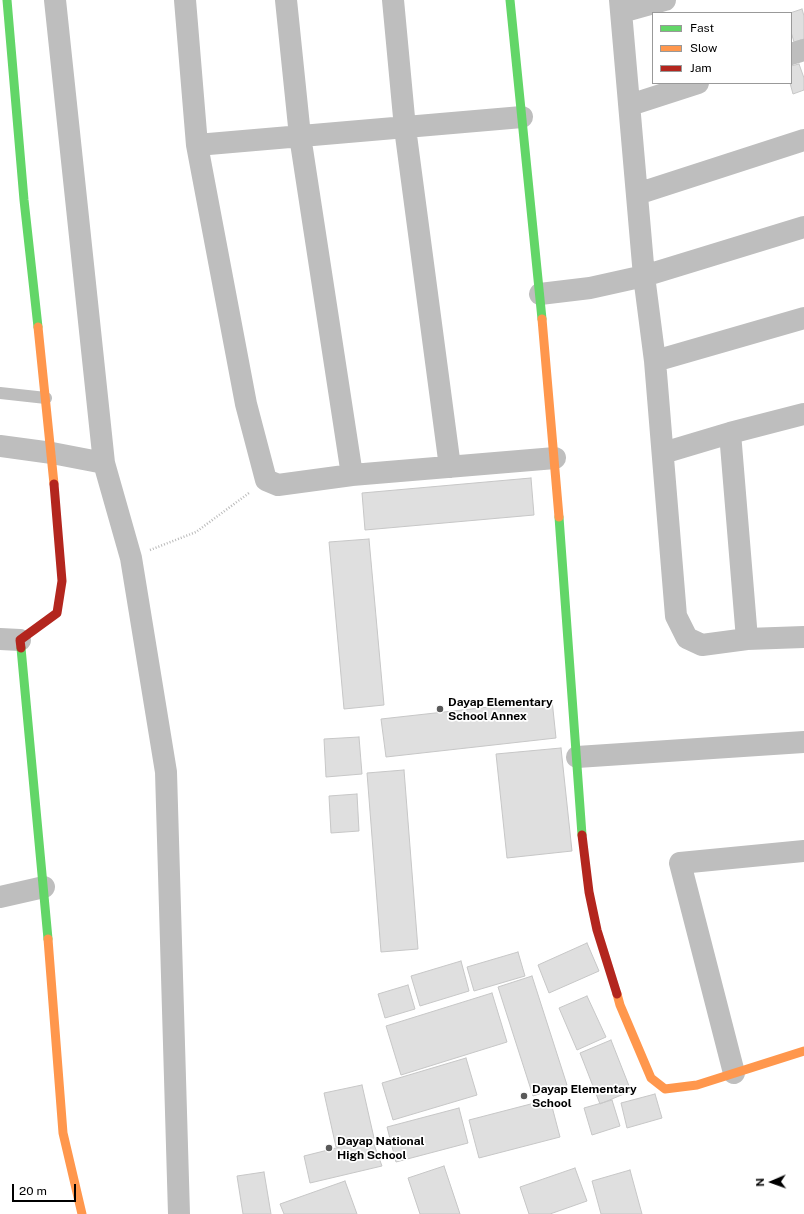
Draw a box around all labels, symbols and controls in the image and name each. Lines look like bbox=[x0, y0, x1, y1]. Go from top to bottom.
legend bbox=[652, 12, 792, 84]
text: Fast bbox=[690, 21, 714, 35]
text: Slow bbox=[690, 41, 717, 55]
text: Jam bbox=[690, 61, 712, 75]
place label: Dayap Elementary School Annex bbox=[448, 695, 553, 723]
marker: Dayap Elementary School Annex bbox=[435, 704, 445, 714]
place label: Dayap Elementary School bbox=[532, 1082, 637, 1110]
marker: Dayap Elementary School bbox=[519, 1091, 529, 1101]
place label: Dayap National High School bbox=[337, 1134, 424, 1162]
marker: Dayap National High School bbox=[324, 1143, 334, 1153]
north arrow bbox=[752, 1162, 792, 1202]
scale bar bbox=[14, 1176, 78, 1202]
text: N bbox=[754, 1178, 766, 1187]
text: 20 m bbox=[19, 1184, 47, 1198]

